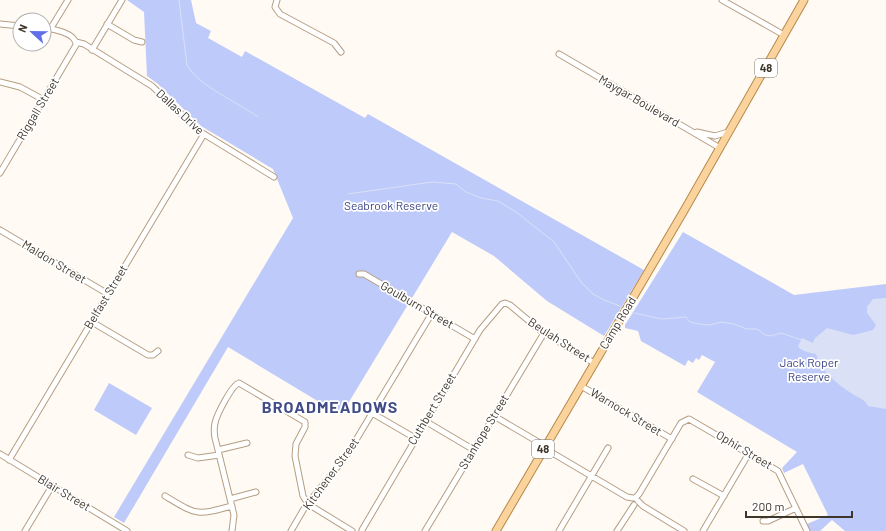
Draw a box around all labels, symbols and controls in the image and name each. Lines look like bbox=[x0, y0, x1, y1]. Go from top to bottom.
north arrow bbox=[12, 12, 52, 52]
text: N bbox=[15, 22, 30, 34]
road number: 48 bbox=[755, 59, 777, 77]
street label: Maygar Boulevard bbox=[596, 71, 683, 129]
street label: Riggall Street bbox=[13, 75, 61, 142]
street label: Dallas Drive bbox=[154, 86, 207, 137]
park label: Seabrook Reserve bbox=[344, 198, 438, 212]
street label: Maldon Street bbox=[20, 237, 89, 286]
street label: Belfast Street bbox=[81, 262, 130, 331]
street label: Goulburn Street bbox=[378, 278, 457, 331]
street label: Camp Road bbox=[596, 294, 638, 351]
street label: Beulah Street bbox=[526, 314, 593, 364]
park label: Jack Roper Reserve bbox=[780, 355, 839, 383]
street label: Cuthbert Street bbox=[404, 370, 458, 447]
street label: Warnock Street bbox=[588, 384, 665, 438]
street label: Stanhope Street bbox=[455, 391, 511, 472]
district label: BROADMEADOWS bbox=[262, 397, 398, 416]
street label: Ophir Street bbox=[714, 427, 775, 471]
street label: Kitchener Street bbox=[299, 435, 361, 512]
road number: 48 bbox=[532, 440, 554, 458]
street label: Blair Street bbox=[36, 471, 93, 513]
scale bar bbox=[746, 493, 852, 519]
text: 200 m bbox=[752, 499, 784, 513]

